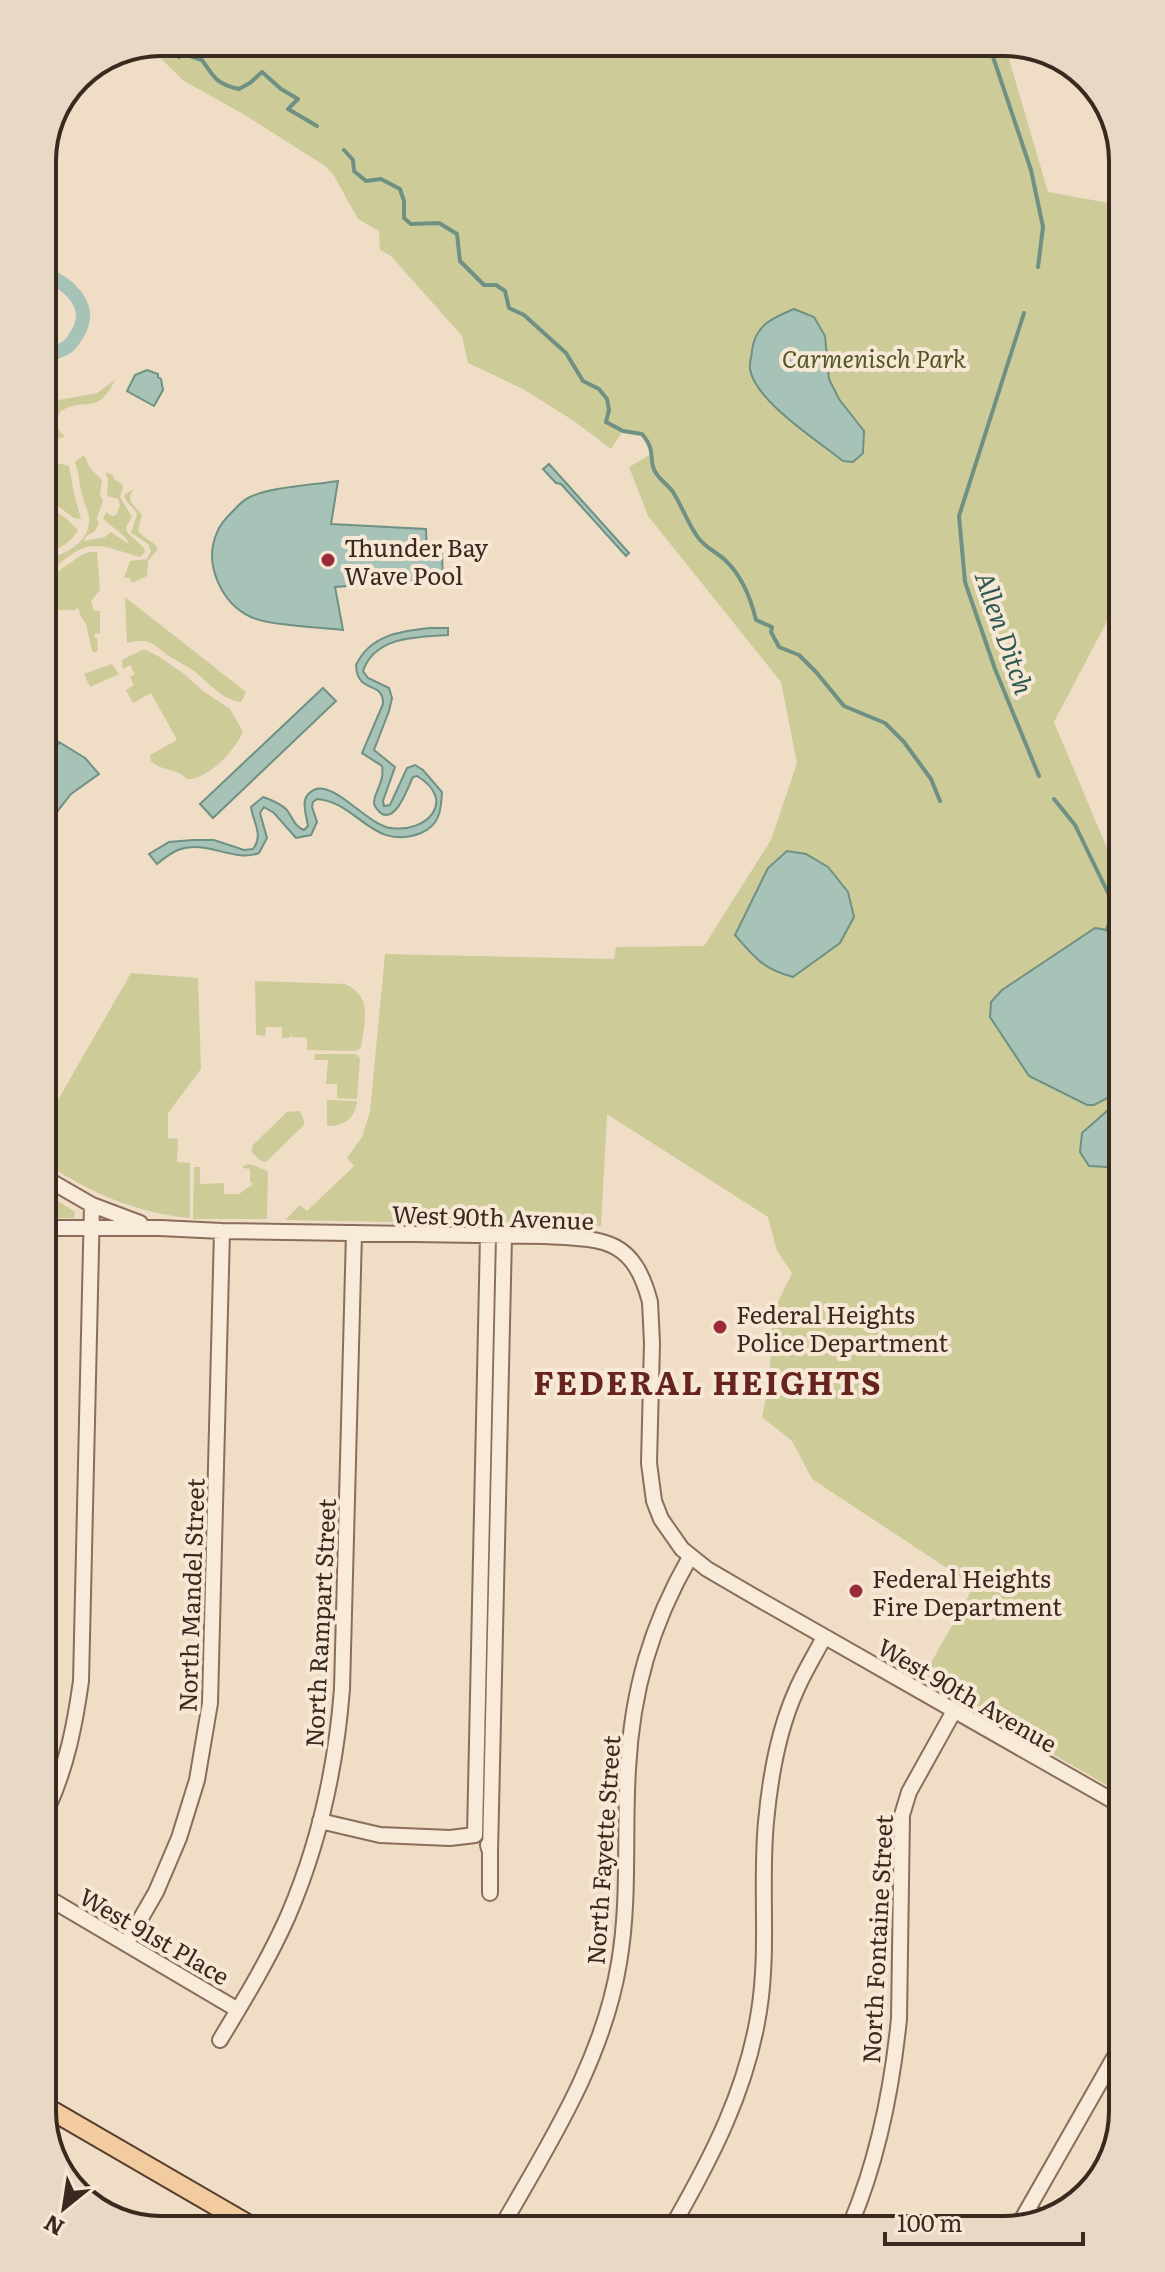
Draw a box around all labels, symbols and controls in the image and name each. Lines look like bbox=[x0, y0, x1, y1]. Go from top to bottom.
park label: Carmenisch Park bbox=[782, 340, 967, 375]
place label: Thunder Bay Wave Pool bbox=[344, 529, 488, 592]
marker: Thunder Bay Wave Pool bbox=[319, 551, 337, 569]
water label: Allen Ditch bbox=[967, 565, 1045, 699]
street label: West 90th Avenue bbox=[391, 1195, 595, 1237]
place label: Federal Heights Police Department bbox=[736, 1296, 948, 1359]
marker: Federal Heights Police Department bbox=[711, 1318, 729, 1336]
district label: FEDERAL HEIGHTS bbox=[533, 1357, 883, 1405]
street label: North Mandel Street bbox=[168, 1477, 212, 1713]
street label: North Rampart Street bbox=[295, 1497, 343, 1748]
place label: Federal Heights Fire Department bbox=[872, 1560, 1062, 1623]
marker: Federal Heights Fire Department bbox=[847, 1582, 865, 1600]
street label: West 90th Avenue bbox=[872, 1628, 1064, 1760]
street label: North Fayette Street bbox=[577, 1734, 628, 1966]
street label: North Fontaine Street bbox=[852, 1813, 900, 2064]
street label: West 91st Place bbox=[73, 1878, 237, 1992]
north arrow bbox=[24, 2168, 104, 2248]
scale bar bbox=[885, 2196, 1083, 2246]
text: 100 m bbox=[897, 2204, 963, 2239]
text: N bbox=[37, 2208, 69, 2246]

